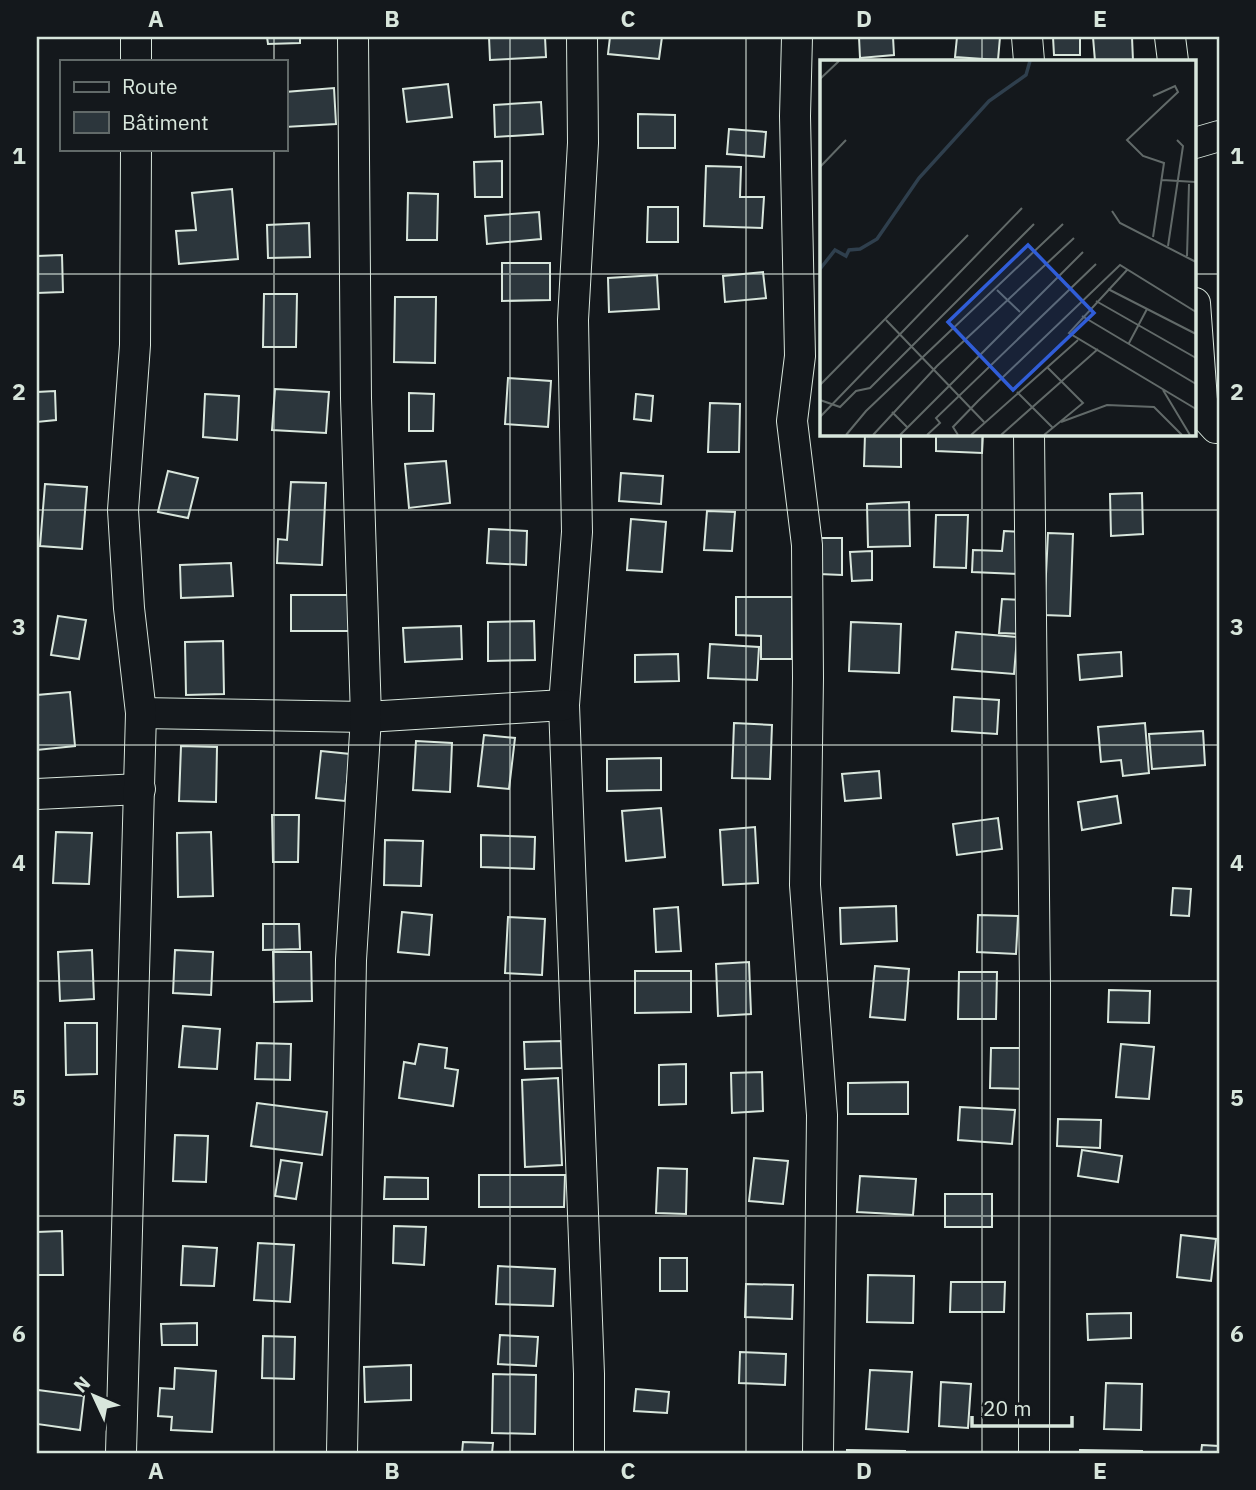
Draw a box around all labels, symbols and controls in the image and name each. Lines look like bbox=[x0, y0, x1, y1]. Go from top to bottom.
text: A bbox=[148, 3, 164, 33]
text: B bbox=[384, 3, 400, 33]
text: C bbox=[621, 3, 636, 33]
text: D bbox=[856, 3, 872, 33]
text: E bbox=[1093, 3, 1107, 33]
legend bbox=[60, 60, 287, 150]
inset map bbox=[820, 60, 1196, 436]
text: Route bbox=[122, 72, 178, 100]
text: Bâtiment bbox=[122, 108, 209, 136]
text: 1 bbox=[12, 140, 26, 170]
text: 1 bbox=[1230, 140, 1244, 170]
text: 2 bbox=[12, 376, 26, 406]
text: 2 bbox=[1230, 376, 1244, 406]
text: 3 bbox=[12, 611, 26, 641]
text: 3 bbox=[1230, 611, 1244, 641]
text: 4 bbox=[12, 847, 26, 877]
text: 4 bbox=[1230, 847, 1244, 877]
text: 5 bbox=[12, 1082, 26, 1112]
text: 5 bbox=[1230, 1082, 1244, 1112]
text: 6 bbox=[12, 1318, 26, 1348]
text: 6 bbox=[1230, 1318, 1244, 1348]
north arrow bbox=[60, 1360, 130, 1430]
text: N bbox=[68, 1371, 95, 1397]
scale bar bbox=[972, 1385, 1072, 1429]
text: 20 m bbox=[983, 1394, 1032, 1422]
text: A bbox=[148, 1455, 164, 1485]
text: B bbox=[384, 1455, 400, 1485]
text: C bbox=[621, 1455, 636, 1485]
text: D bbox=[856, 1455, 872, 1485]
text: E bbox=[1093, 1455, 1107, 1485]

